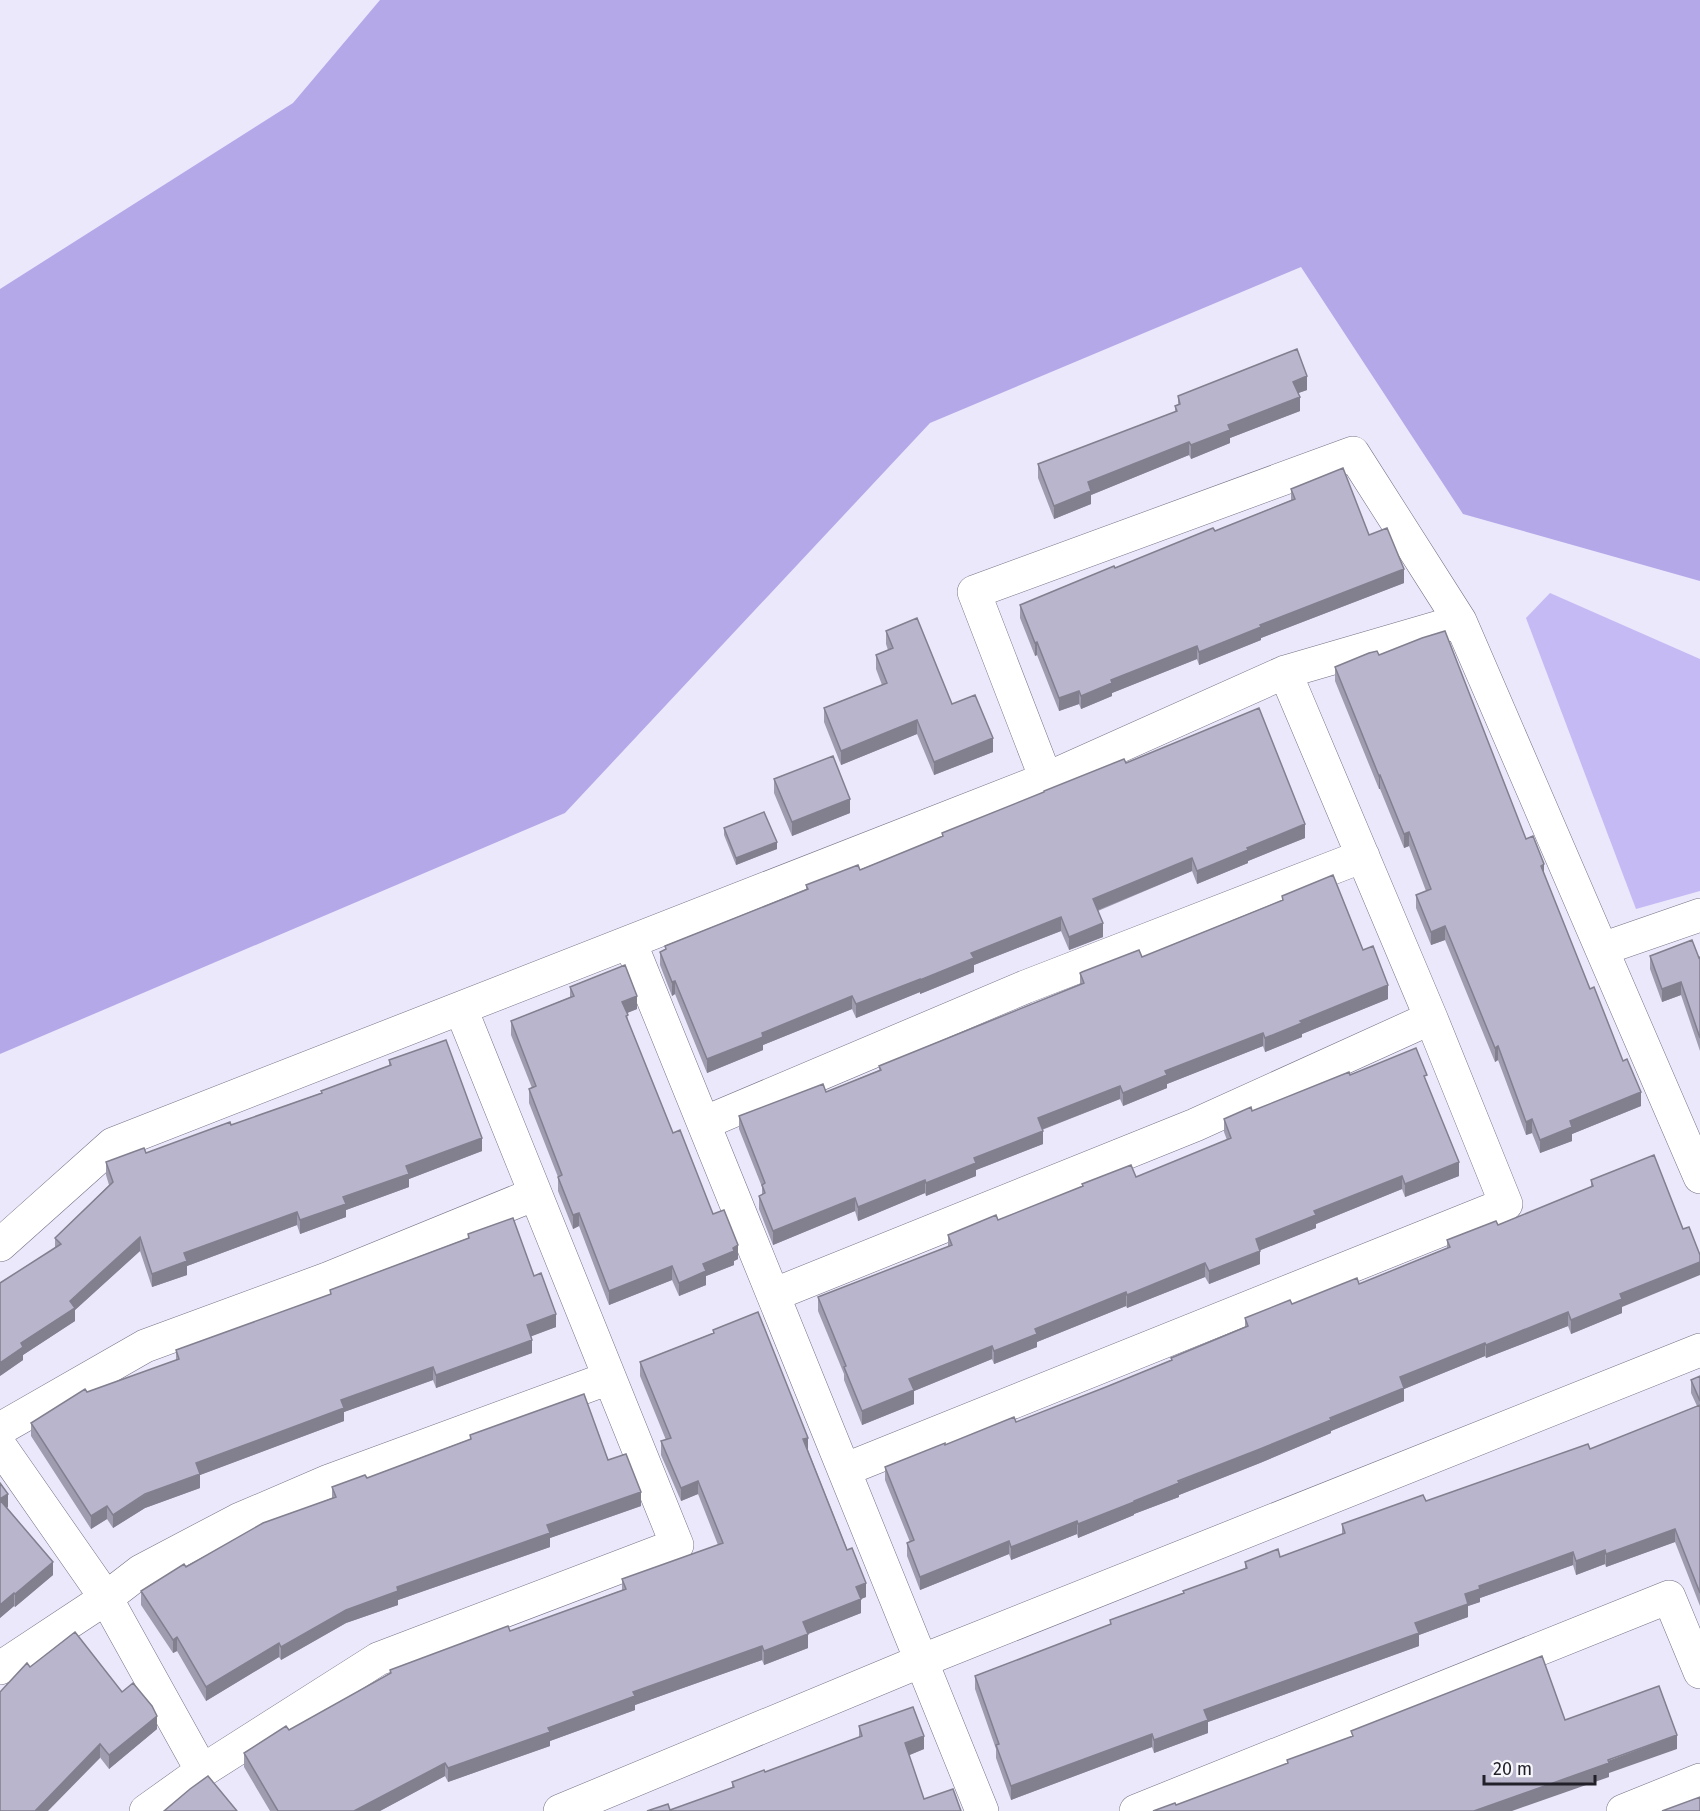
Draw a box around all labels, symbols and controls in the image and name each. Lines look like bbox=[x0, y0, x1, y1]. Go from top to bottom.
scale bar bbox=[1484, 1748, 1595, 1786]
text: 20 m bbox=[1493, 1758, 1532, 1780]

